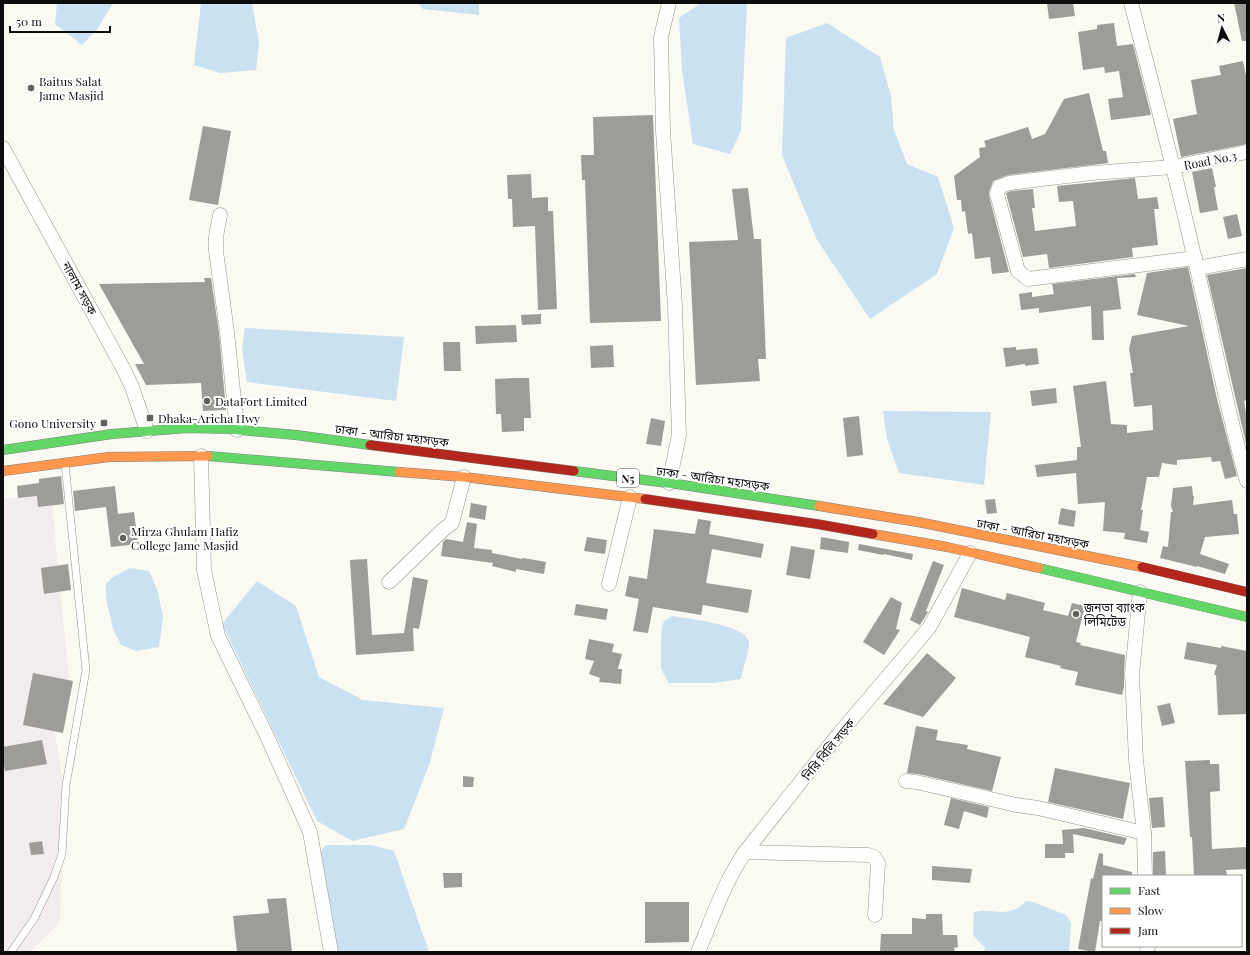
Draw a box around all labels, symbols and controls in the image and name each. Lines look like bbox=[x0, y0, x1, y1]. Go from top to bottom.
scale bar bbox=[10, 8, 110, 34]
north arrow bbox=[1202, 8, 1242, 48]
text: N bbox=[1216, 10, 1226, 25]
text: 50 m bbox=[16, 13, 42, 29]
place label: Baitus Salat Jame Masjid bbox=[38, 73, 104, 103]
marker: Baitus Salat Jame Masjid bbox=[26, 83, 36, 93]
street label: Road No.3 bbox=[1182, 147, 1238, 173]
street label: নালাম সড়ক bbox=[58, 258, 101, 318]
place label: DataFort Limited bbox=[215, 393, 307, 409]
marker: DataFort Limited bbox=[202, 396, 212, 406]
place label: Dhaka-Aricha Hwy bbox=[158, 410, 260, 426]
marker: Dhaka-Aricha Hwy bbox=[145, 413, 155, 423]
place label: Gono University bbox=[9, 415, 96, 431]
marker: Gono University bbox=[99, 418, 109, 428]
street label: ঢাকা - আরিচা মহাসড়ক bbox=[333, 420, 450, 450]
street label: ঢাকা - আরিচা মহাসড়ক bbox=[654, 462, 771, 494]
road number: N5 bbox=[617, 469, 639, 487]
street label: ঢাকা - আরিচা মহাসড়ক bbox=[974, 514, 1091, 552]
place label: Mirza Ghulam Hafiz College Jame Masjid bbox=[131, 523, 239, 553]
marker: Mirza Ghulam Hafiz College Jame Masjid bbox=[118, 533, 128, 543]
place label: জনতা ব্যাংক লিমিটেড bbox=[1083, 599, 1145, 629]
marker: জনতা ব্যাংক লিমিটেড bbox=[1071, 609, 1081, 619]
street label: নিরি বিলি সড়ক bbox=[798, 715, 858, 784]
legend bbox=[1102, 875, 1242, 947]
text: Fast bbox=[1138, 882, 1161, 898]
text: Slow bbox=[1138, 902, 1164, 918]
text: Jam bbox=[1137, 922, 1159, 938]

